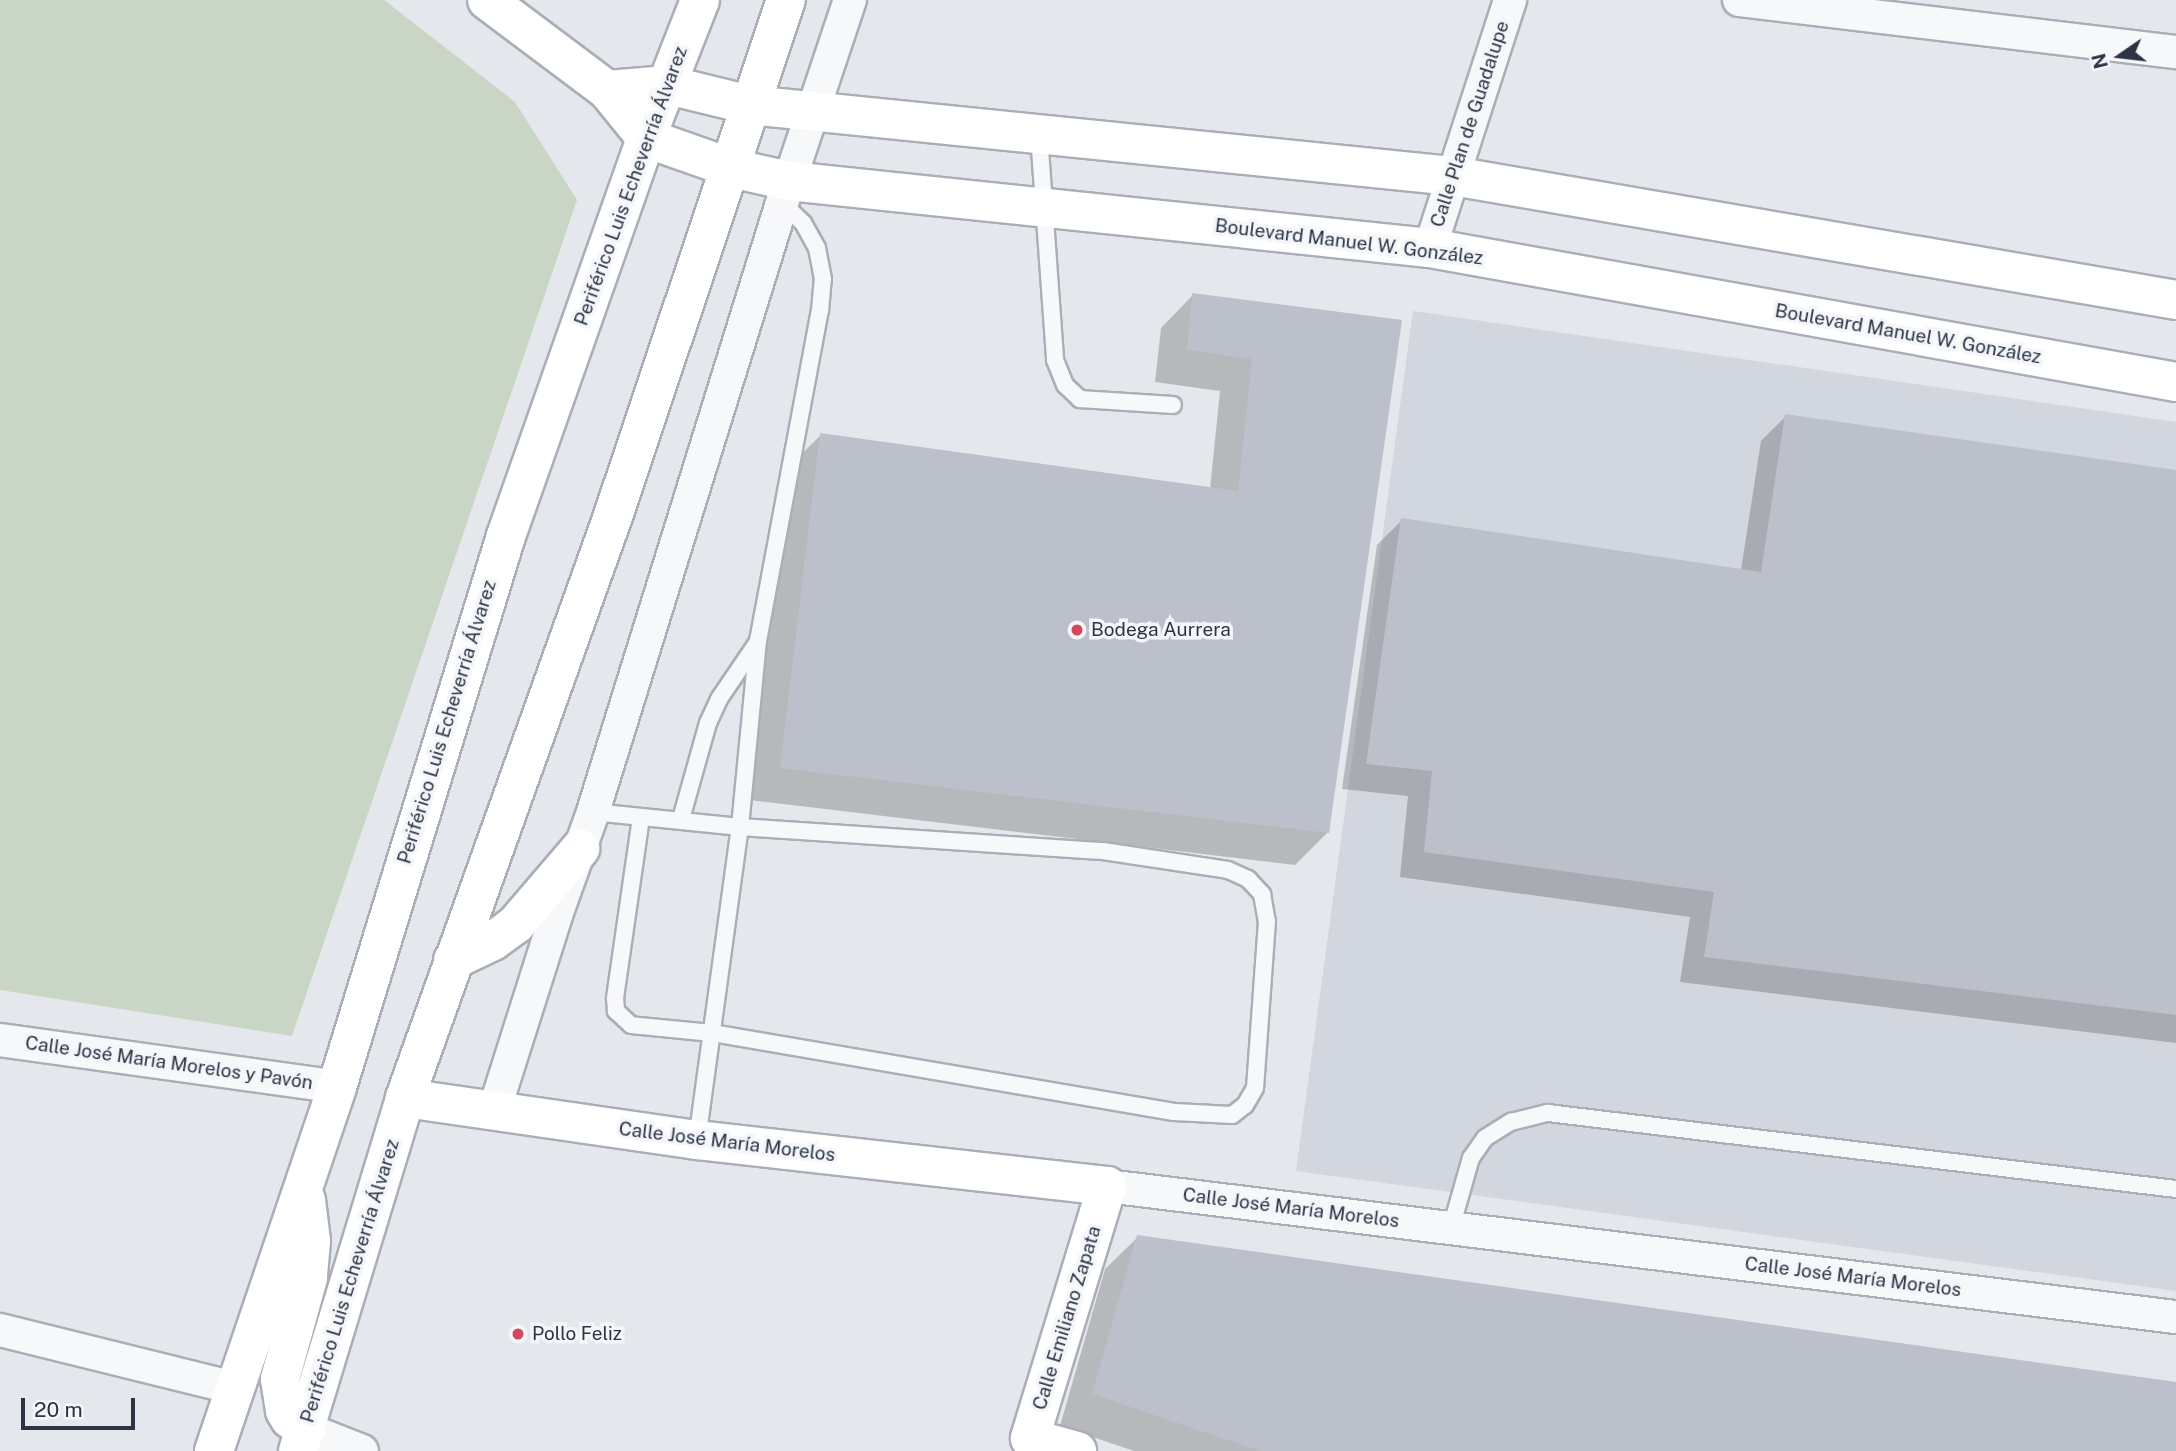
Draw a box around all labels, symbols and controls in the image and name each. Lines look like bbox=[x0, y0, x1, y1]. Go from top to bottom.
street label: Calle Plan de Guadalupe bbox=[1426, 18, 1514, 230]
north arrow bbox=[2085, 21, 2155, 91]
street label: Periférico Luis Echeverría Álvarez bbox=[570, 43, 692, 329]
text: N bbox=[2087, 51, 2112, 71]
street label: Boulevard Manuel W. González bbox=[1213, 214, 1485, 270]
street label: Boulevard Manuel W. González bbox=[1773, 299, 2043, 369]
street label: Periférico Luis Echeverría Álvarez bbox=[393, 577, 501, 867]
place label: Bodega Aurrera bbox=[1091, 619, 1231, 641]
marker: Bodega Aurrera bbox=[1069, 622, 1085, 638]
street label: Calle José María Morelos y Pavón bbox=[23, 1031, 315, 1095]
street label: Calle José María Morelos bbox=[617, 1117, 837, 1167]
street label: Periférico Luis Echeverría Álvarez bbox=[296, 1136, 404, 1426]
street label: Calle José María Morelos bbox=[1181, 1183, 1401, 1233]
street label: Calle Emiliano Zapata bbox=[1028, 1223, 1106, 1413]
street label: Calle José María Morelos bbox=[1743, 1252, 1963, 1302]
place label: Pollo Feliz bbox=[532, 1323, 622, 1345]
marker: Pollo Feliz bbox=[510, 1326, 526, 1342]
scale bar bbox=[24, 1384, 138, 1428]
text: 20 m bbox=[34, 1397, 83, 1422]

